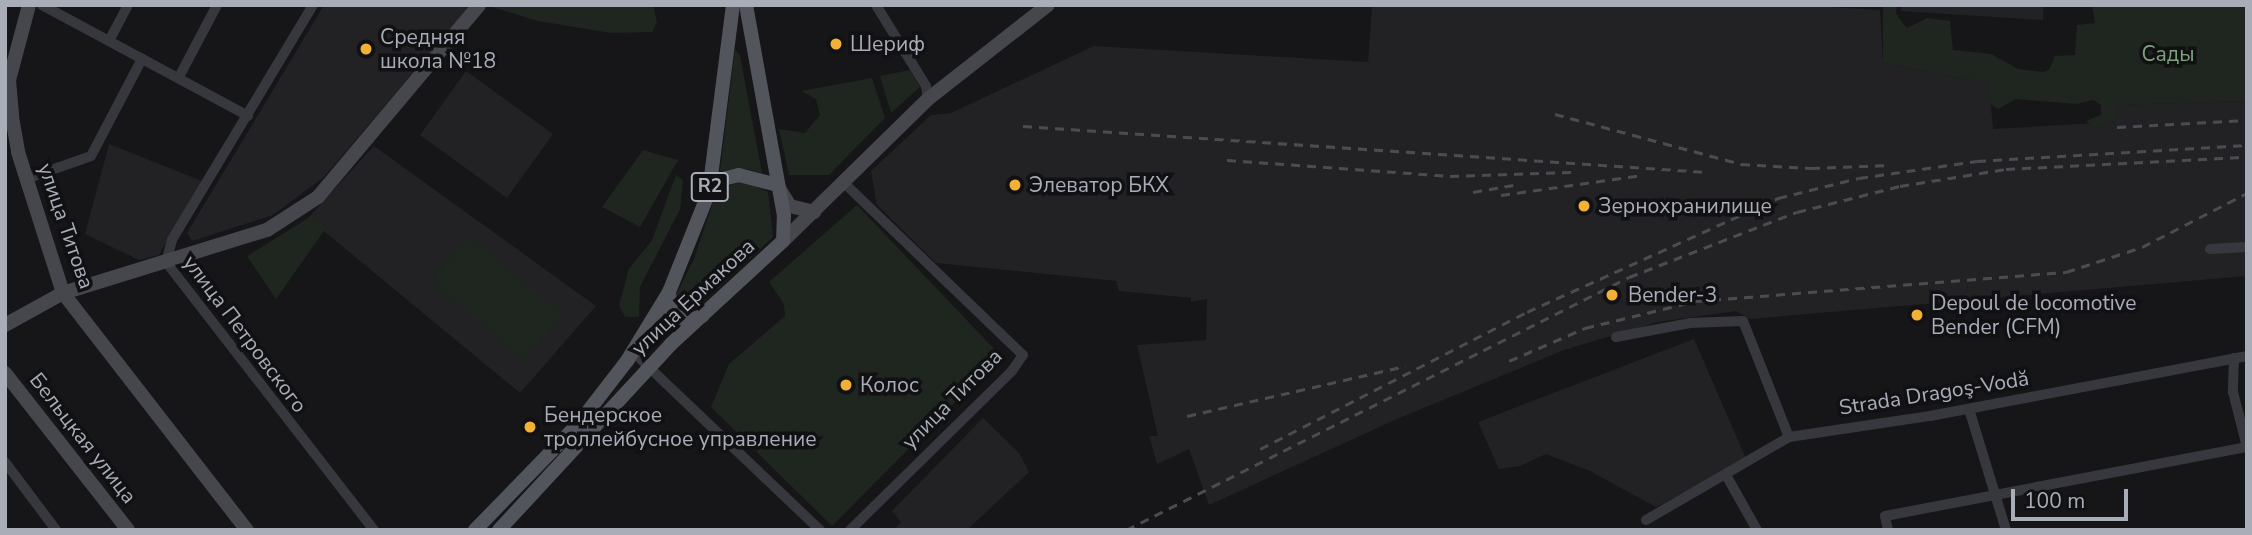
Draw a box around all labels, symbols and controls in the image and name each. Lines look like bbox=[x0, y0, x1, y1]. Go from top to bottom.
place label: Средняя школа №18 bbox=[380, 24, 496, 74]
place label: Шериф bbox=[850, 31, 925, 57]
marker: Шериф bbox=[828, 36, 844, 52]
marker: Средняя школа №18 bbox=[358, 41, 374, 57]
park label: Сады bbox=[2141, 41, 2195, 67]
street label: улица Титова bbox=[33, 160, 99, 292]
road number: R2 bbox=[691, 172, 729, 202]
place label: Элеватор БКХ bbox=[1029, 172, 1169, 198]
marker: Элеватор БКХ bbox=[1007, 177, 1023, 193]
place label: Зернохранилище bbox=[1598, 193, 1772, 219]
marker: Зернохранилище bbox=[1576, 198, 1592, 214]
street label: улица Ермакова bbox=[626, 233, 760, 361]
street label: улица Петровского bbox=[178, 250, 312, 418]
place label: Bender-3 bbox=[1628, 282, 1717, 308]
marker: Bender-3 bbox=[1602, 285, 1622, 305]
place label: Depoul de locomotive Bender (CFM) bbox=[1931, 290, 2136, 340]
marker: Depoul de locomotive Bender (CFM) bbox=[1909, 307, 1925, 323]
street label: улица Титова bbox=[897, 344, 1007, 454]
street label: Strada Dragoş-Vodă bbox=[1837, 366, 2031, 420]
street label: Бельцкая улица bbox=[24, 368, 142, 508]
place label: Колос bbox=[860, 372, 919, 398]
marker: Колос bbox=[838, 377, 854, 393]
place label: Бендерское троллейбусное управление bbox=[544, 402, 817, 452]
marker: Бендерское троллейбусное управление bbox=[522, 419, 538, 435]
scale bar bbox=[2014, 476, 2131, 520]
text: 100 m bbox=[2024, 487, 2085, 515]

